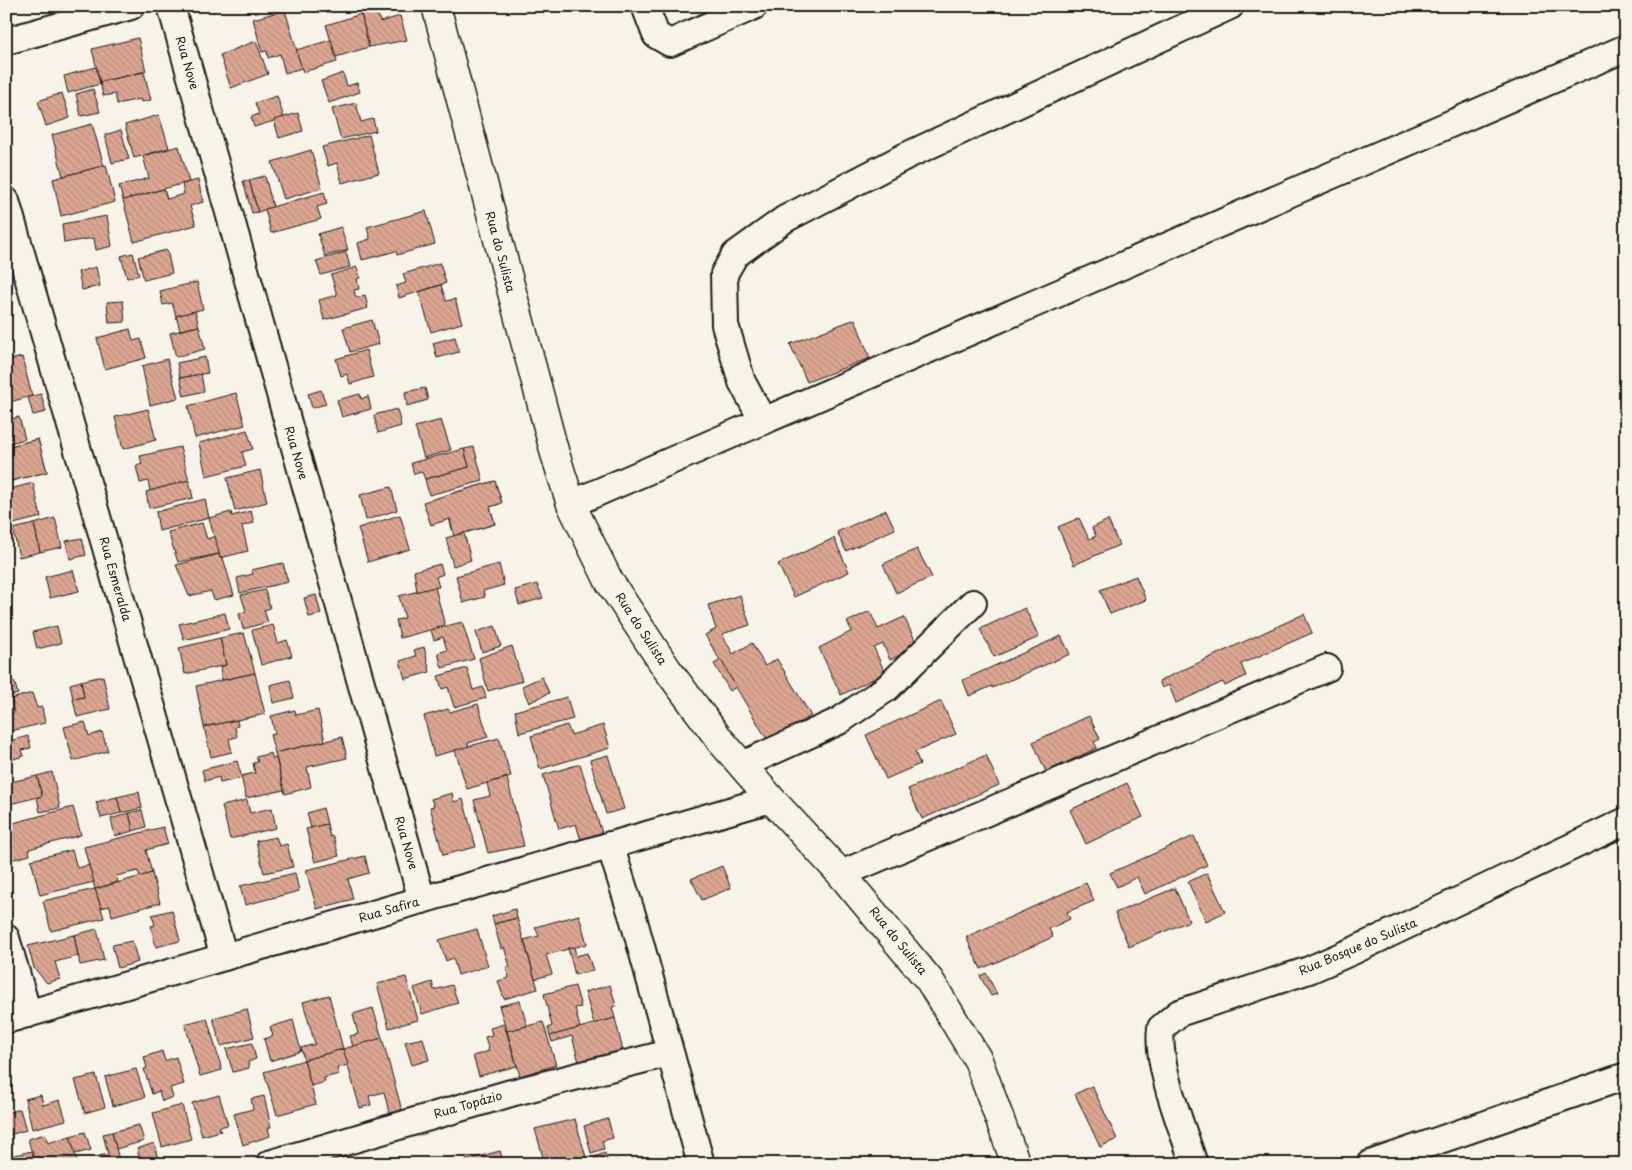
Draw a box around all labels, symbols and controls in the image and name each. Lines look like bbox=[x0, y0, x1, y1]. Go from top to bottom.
street label: Rua Nove bbox=[172, 34, 204, 92]
street label: Rua do Sulista bbox=[481, 209, 521, 295]
street label: Rua Nove bbox=[281, 424, 313, 482]
street label: Rua Esmeralda bbox=[95, 534, 137, 624]
street label: Rua do Sulista bbox=[612, 589, 672, 669]
street label: Rua Nove bbox=[391, 814, 423, 872]
street label: Rua Safira bbox=[356, 892, 421, 926]
street label: Rua do Sulista bbox=[866, 902, 932, 979]
street label: Rua Bosque do Sulista bbox=[1296, 913, 1420, 979]
street label: Rua Topázio bbox=[431, 1086, 504, 1122]

